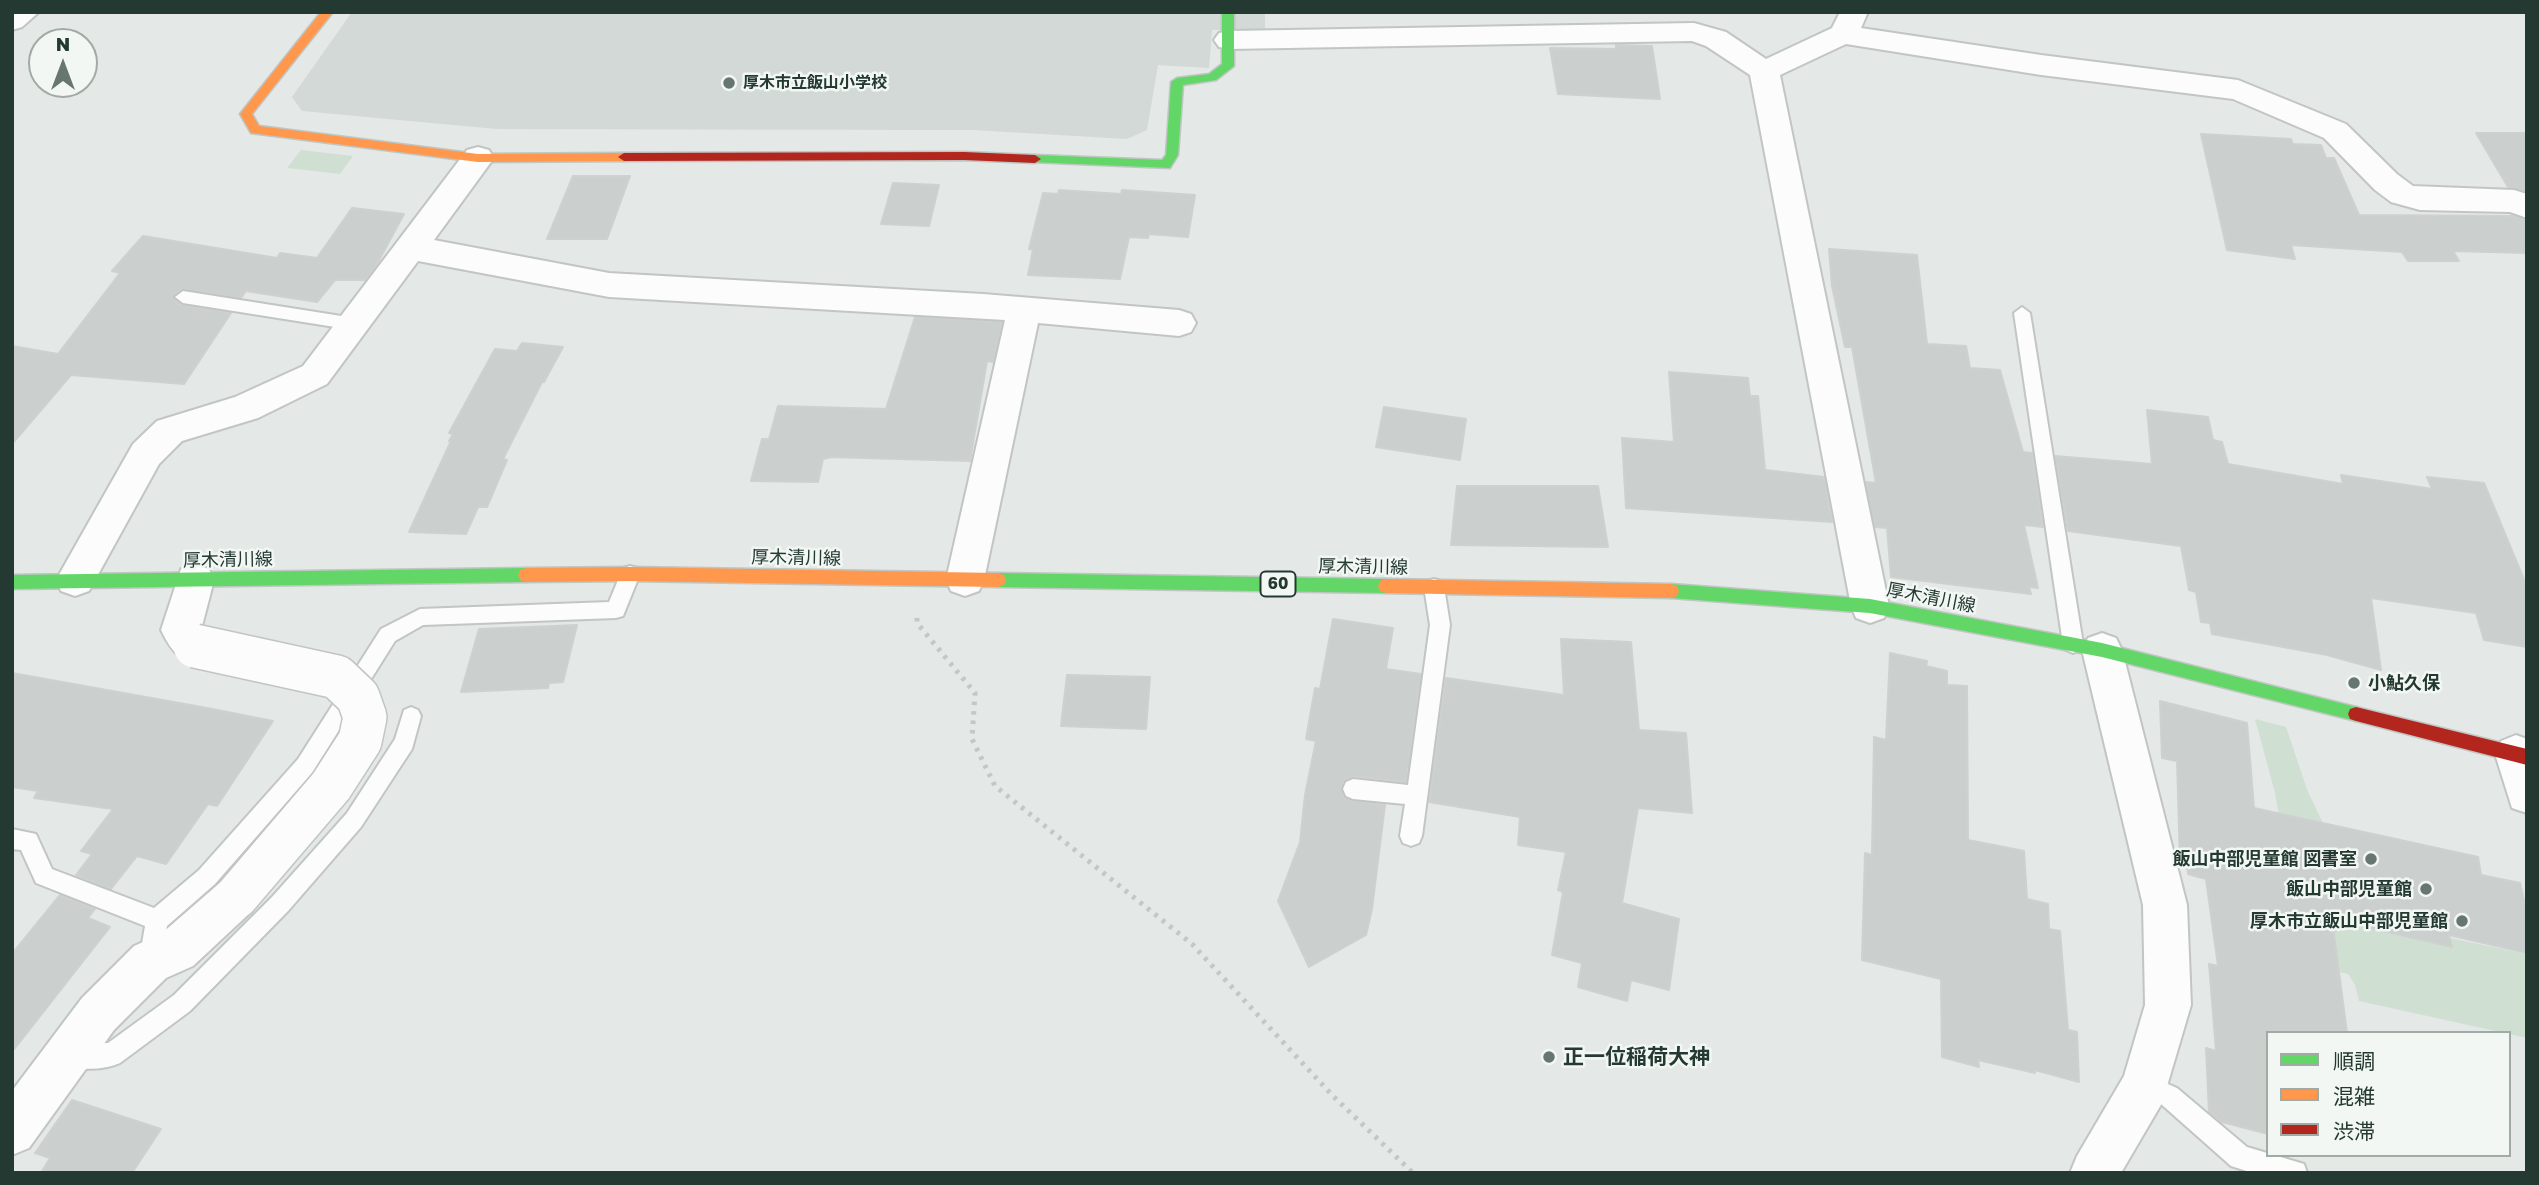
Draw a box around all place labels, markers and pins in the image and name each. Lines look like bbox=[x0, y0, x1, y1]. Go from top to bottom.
place label: 厚木市立飯山小学校 bbox=[743, 73, 887, 93]
marker: 厚木市立飯山小学校 bbox=[721, 75, 737, 91]
place label: 小鮎久保 bbox=[2368, 672, 2440, 694]
marker: 小鮎久保 bbox=[2346, 675, 2362, 691]
place label: 飯山中部児童館 図書室 bbox=[2173, 848, 2357, 870]
marker: 飯山中部児童館 図書室 bbox=[2363, 851, 2379, 867]
place label: 飯山中部児童館 bbox=[2286, 878, 2412, 900]
marker: 飯山中部児童館 bbox=[2418, 881, 2434, 897]
place label: 厚木市立飯山中部児童館 bbox=[2250, 910, 2448, 932]
marker: 厚木市立飯山中部児童館 bbox=[2454, 913, 2470, 929]
place label: 正一位稲荷大神 bbox=[1563, 1044, 1710, 1070]
marker: 正一位稲荷大神 bbox=[1541, 1049, 1557, 1065]

